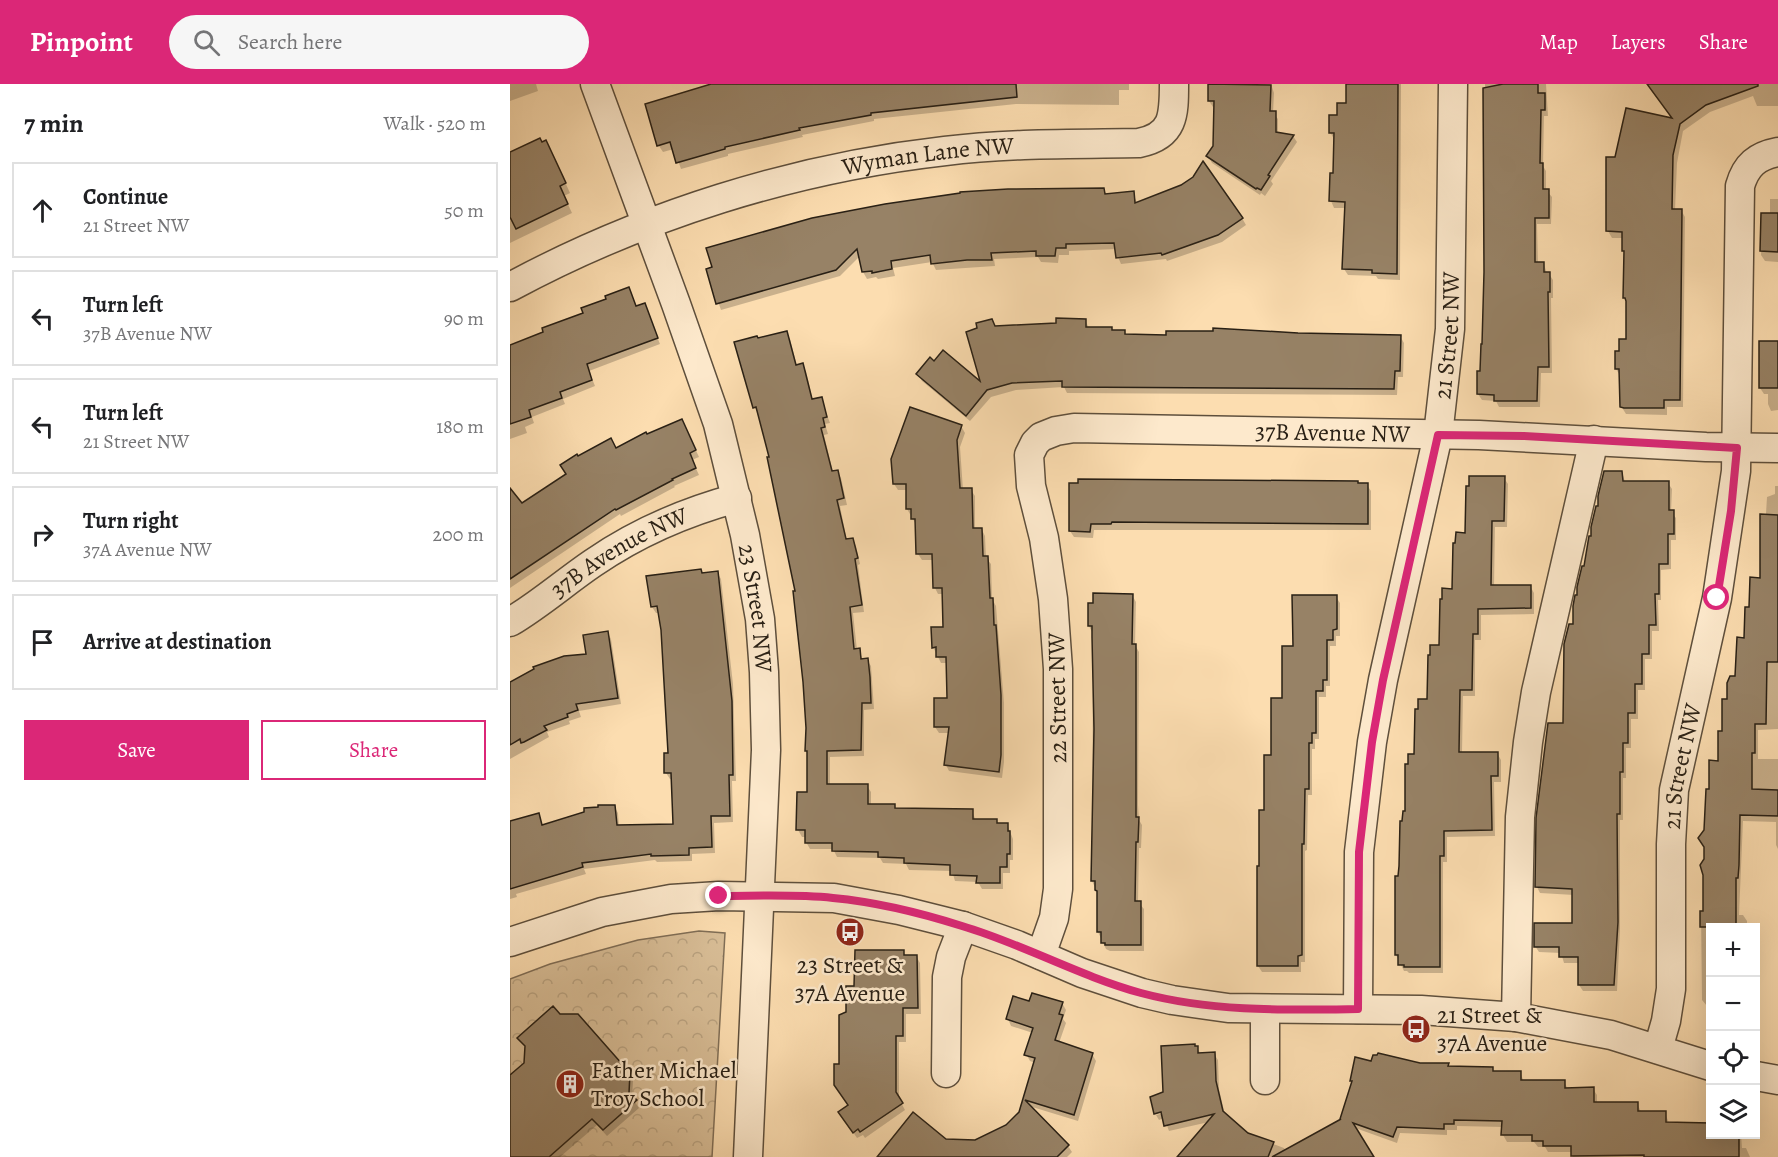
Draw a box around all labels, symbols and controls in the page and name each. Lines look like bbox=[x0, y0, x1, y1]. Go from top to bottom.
search box bbox=[169, 15, 589, 69]
text: Pinpoint bbox=[30, 23, 133, 61]
icon: search bbox=[190, 26, 223, 59]
text: Search here bbox=[238, 27, 342, 57]
text: Map bbox=[1539, 28, 1578, 56]
text: Layers bbox=[1611, 28, 1666, 56]
text: Share bbox=[1699, 28, 1748, 56]
text: 7 min bbox=[24, 106, 84, 141]
text: Walk · 520 m bbox=[384, 110, 486, 137]
street label: Wyman Lane NW bbox=[838, 129, 1015, 183]
text: Continue bbox=[83, 182, 168, 212]
icon: ahead bbox=[26, 194, 59, 227]
text: 50 m bbox=[444, 197, 484, 224]
text: 21 Street NW bbox=[83, 212, 189, 239]
street label: 21 Street NW bbox=[1426, 271, 1467, 401]
text: Turn left bbox=[83, 290, 163, 320]
icon: left bbox=[26, 302, 59, 335]
text: 90 m bbox=[444, 305, 484, 332]
text: 37B Avenue NW bbox=[83, 320, 212, 347]
text: Turn left bbox=[83, 398, 163, 428]
icon: left bbox=[26, 410, 59, 443]
text: 180 m bbox=[436, 413, 484, 440]
street label: 37B Avenue NW bbox=[1255, 415, 1411, 450]
text: 21 Street NW bbox=[83, 428, 189, 455]
street label: 37B Avenue NW bbox=[544, 499, 693, 605]
text: Turn right bbox=[83, 506, 179, 536]
icon: right bbox=[26, 518, 59, 551]
text: 200 m bbox=[433, 521, 484, 548]
text: 37A Avenue NW bbox=[83, 536, 212, 563]
street label: 23 Street NW bbox=[731, 541, 780, 674]
route start bbox=[1703, 584, 1729, 610]
icon: arrive bbox=[26, 626, 59, 659]
text: Arrive at destination bbox=[83, 627, 272, 657]
street label: 22 Street NW bbox=[1040, 632, 1074, 764]
street label: 21 Street NW bbox=[1656, 700, 1709, 830]
button: Save bbox=[24, 720, 249, 780]
button: Share bbox=[261, 720, 486, 780]
route end bbox=[705, 882, 731, 908]
bus stop icon: 23 Street & 37A Avenue bbox=[834, 916, 866, 948]
map controls bbox=[1706, 923, 1760, 1139]
button: + bbox=[1706, 923, 1760, 977]
place label: 23 Street & 37A Avenue bbox=[795, 949, 905, 1009]
button: − bbox=[1706, 977, 1760, 1031]
place label: 21 Street & 37A Avenue bbox=[1437, 999, 1547, 1059]
bus stop icon: 21 Street & 37A Avenue bbox=[1400, 1013, 1432, 1045]
button: locate bbox=[1706, 1031, 1760, 1085]
place label: Father Michael Troy School bbox=[591, 1054, 737, 1114]
building icon: Father Michael Troy School bbox=[554, 1068, 586, 1100]
button: layers bbox=[1706, 1085, 1760, 1139]

